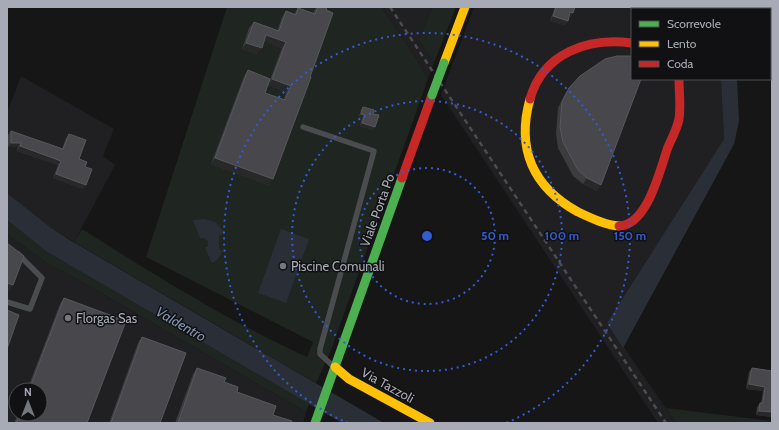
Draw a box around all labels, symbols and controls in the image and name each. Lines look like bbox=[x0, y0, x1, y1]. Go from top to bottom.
legend bbox=[631, 8, 771, 80]
text: Scorrevole bbox=[667, 16, 721, 31]
text: Lento bbox=[667, 36, 697, 51]
text: Coda bbox=[667, 56, 693, 71]
street label: Viale Porta Po bbox=[356, 171, 398, 249]
text: 50 m bbox=[481, 228, 509, 243]
text: 100 m bbox=[545, 228, 579, 243]
text: 150 m bbox=[614, 228, 646, 243]
centre of rings bbox=[420, 229, 434, 243]
place label: Piscine Comunali bbox=[291, 258, 385, 274]
marker: Piscine Comunali bbox=[278, 261, 288, 271]
water label: Valdentro bbox=[153, 302, 209, 346]
place label: Florgas Sas bbox=[76, 310, 138, 326]
marker: Florgas Sas bbox=[63, 313, 73, 323]
street label: Via Tazzoli bbox=[359, 364, 417, 406]
north arrow bbox=[8, 382, 48, 422]
text: N bbox=[24, 385, 32, 399]

